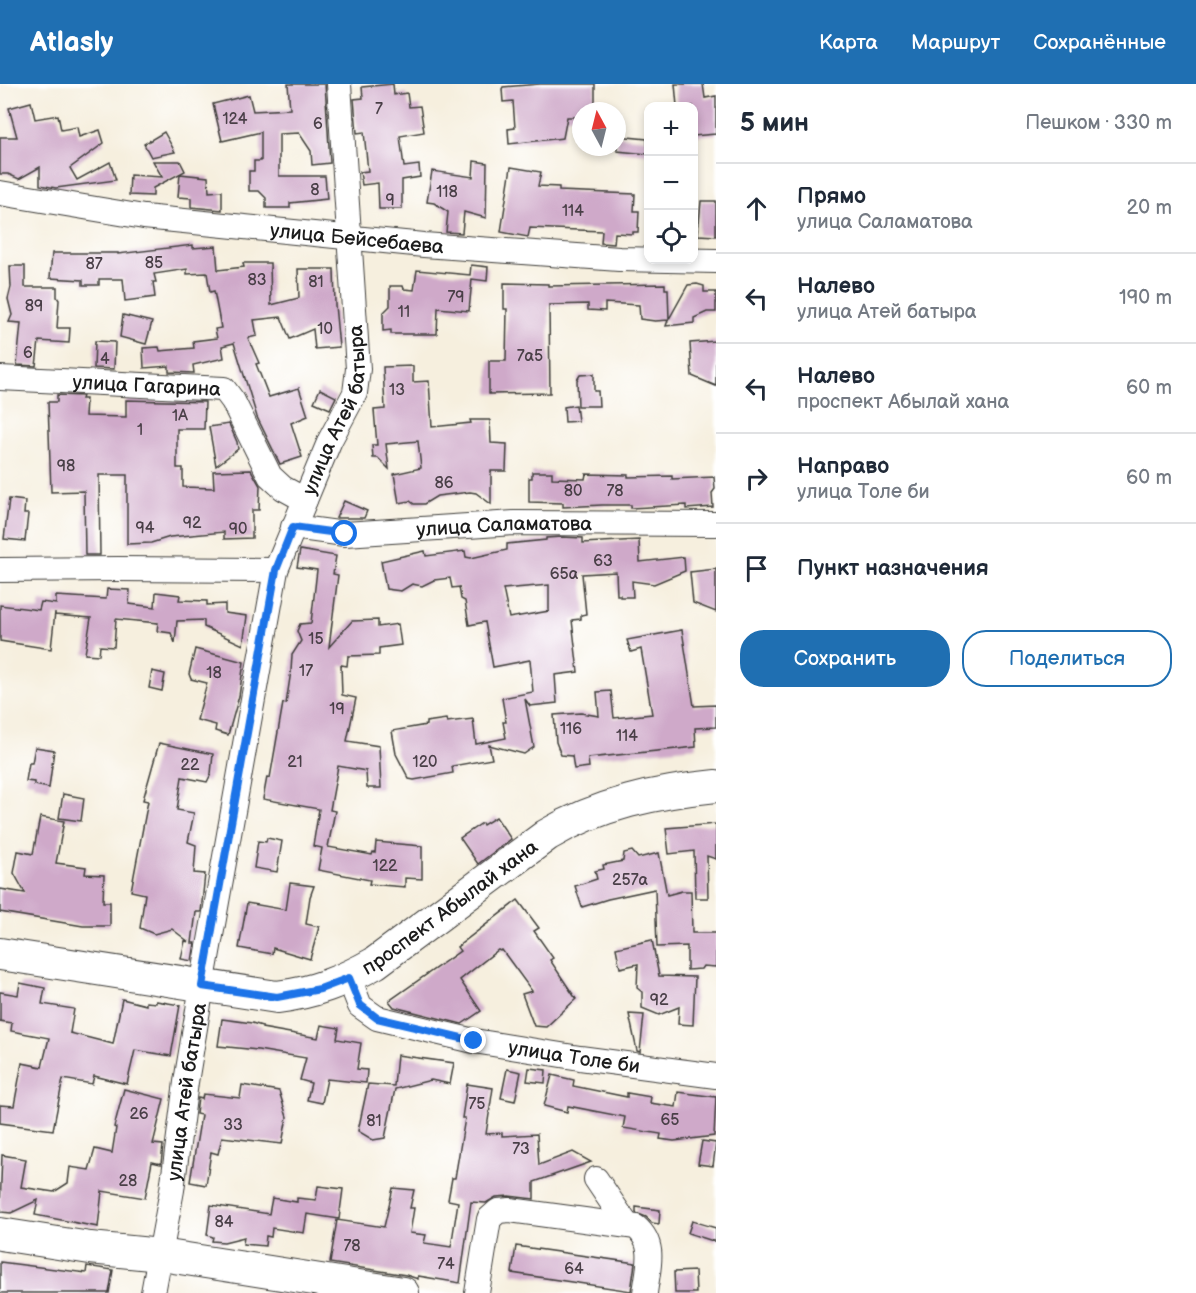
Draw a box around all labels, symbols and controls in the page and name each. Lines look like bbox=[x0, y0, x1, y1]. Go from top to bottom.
text: Atlasly bbox=[30, 26, 113, 59]
text: Карта bbox=[819, 30, 878, 55]
text: Маршрут bbox=[911, 30, 1000, 55]
text: Сохранённые bbox=[1033, 30, 1166, 55]
house number: 7 bbox=[375, 100, 383, 119]
north arrow bbox=[572, 102, 626, 156]
map controls bbox=[644, 102, 698, 264]
button: + bbox=[644, 102, 698, 156]
text: 5 мин bbox=[740, 108, 809, 139]
house number: 124 bbox=[222, 110, 248, 129]
text: Пешком · 330 m bbox=[1025, 111, 1172, 135]
house number: 6 bbox=[313, 115, 323, 134]
button: − bbox=[644, 156, 698, 210]
house number: 8 bbox=[310, 181, 320, 200]
house number: 118 bbox=[436, 183, 458, 202]
text: Прямо bbox=[797, 183, 866, 210]
house number: 9 bbox=[385, 191, 395, 210]
icon: ahead bbox=[740, 192, 773, 225]
text: 20 m bbox=[1127, 196, 1172, 220]
house number: 114 bbox=[562, 202, 584, 221]
button: locate bbox=[644, 210, 698, 264]
text: улица Саламатова bbox=[797, 210, 973, 234]
street label: улица Бейсебаева bbox=[269, 219, 445, 259]
house number: 85 bbox=[145, 254, 163, 273]
house number: 87 bbox=[85, 255, 103, 274]
house number: 83 bbox=[247, 271, 267, 290]
house number: 81 bbox=[308, 273, 324, 292]
text: Налево bbox=[797, 273, 875, 300]
icon: left bbox=[740, 282, 773, 315]
text: 190 m bbox=[1119, 286, 1172, 310]
house number: 79 bbox=[447, 288, 465, 307]
house number: 89 bbox=[25, 297, 43, 316]
text: улица Атей батыра bbox=[797, 300, 977, 324]
house number: 11 bbox=[398, 303, 410, 322]
house number: 10 bbox=[317, 320, 333, 339]
street label: улица Атей батыра bbox=[298, 324, 371, 499]
house number: 6 bbox=[23, 344, 33, 363]
house number: 7а5 bbox=[517, 347, 543, 366]
house number: 4 bbox=[100, 350, 110, 369]
text: Налево bbox=[797, 363, 875, 390]
street label: улица Гагарина bbox=[72, 371, 222, 402]
icon: left bbox=[740, 372, 773, 405]
text: 60 m bbox=[1126, 376, 1172, 400]
house number: 13 bbox=[389, 381, 405, 400]
text: проспект Абылай хана bbox=[797, 390, 1009, 414]
house number: 1А bbox=[172, 407, 188, 426]
house number: 1 bbox=[137, 421, 143, 440]
text: Направо bbox=[797, 453, 889, 480]
house number: 98 bbox=[57, 457, 75, 476]
icon: right bbox=[740, 462, 773, 495]
text: 60 m bbox=[1126, 466, 1172, 490]
house number: 86 bbox=[434, 474, 454, 493]
text: улица Толе би bbox=[797, 480, 930, 504]
house number: 80 bbox=[564, 482, 582, 501]
house number: 78 bbox=[606, 482, 624, 501]
street label: улица Саламатова bbox=[416, 512, 592, 542]
house number: 92 bbox=[183, 514, 202, 533]
house number: 94 bbox=[135, 519, 155, 538]
house number: 90 bbox=[229, 520, 247, 539]
route start bbox=[331, 520, 357, 546]
house number: 63 bbox=[593, 552, 613, 571]
icon: arrive bbox=[740, 552, 773, 585]
text: Пункт назначения bbox=[797, 555, 989, 582]
house number: 65а bbox=[550, 565, 579, 584]
house number: 15 bbox=[308, 630, 324, 649]
button: Сохранить bbox=[740, 630, 950, 687]
button: Поделиться bbox=[962, 630, 1172, 687]
house number: 17 bbox=[299, 662, 313, 681]
house number: 18 bbox=[206, 664, 222, 683]
house number: 19 bbox=[329, 700, 345, 719]
house number: 116 bbox=[560, 720, 582, 739]
house number: 114 bbox=[616, 727, 638, 746]
house number: 21 bbox=[287, 753, 303, 772]
house number: 120 bbox=[412, 753, 438, 772]
house number: 22 bbox=[181, 756, 200, 775]
street label: проспект Абылай хана bbox=[358, 835, 543, 981]
house number: 122 bbox=[372, 857, 398, 876]
house number: 257а bbox=[612, 871, 649, 890]
house number: 92 bbox=[650, 991, 669, 1010]
street label: улица Атей батыра bbox=[162, 1001, 212, 1182]
route end bbox=[460, 1027, 486, 1053]
street label: улица Толе би bbox=[507, 1036, 641, 1079]
house number: 75 bbox=[468, 1095, 486, 1114]
house number: 26 bbox=[129, 1105, 149, 1124]
house number: 65 bbox=[661, 1111, 679, 1130]
house number: 81 bbox=[366, 1112, 382, 1131]
house number: 33 bbox=[223, 1116, 243, 1135]
house number: 73 bbox=[512, 1140, 530, 1159]
house number: 28 bbox=[119, 1172, 137, 1191]
house number: 84 bbox=[214, 1213, 234, 1232]
house number: 78 bbox=[343, 1237, 361, 1256]
house number: 74 bbox=[437, 1255, 455, 1274]
house number: 64 bbox=[564, 1260, 584, 1279]

